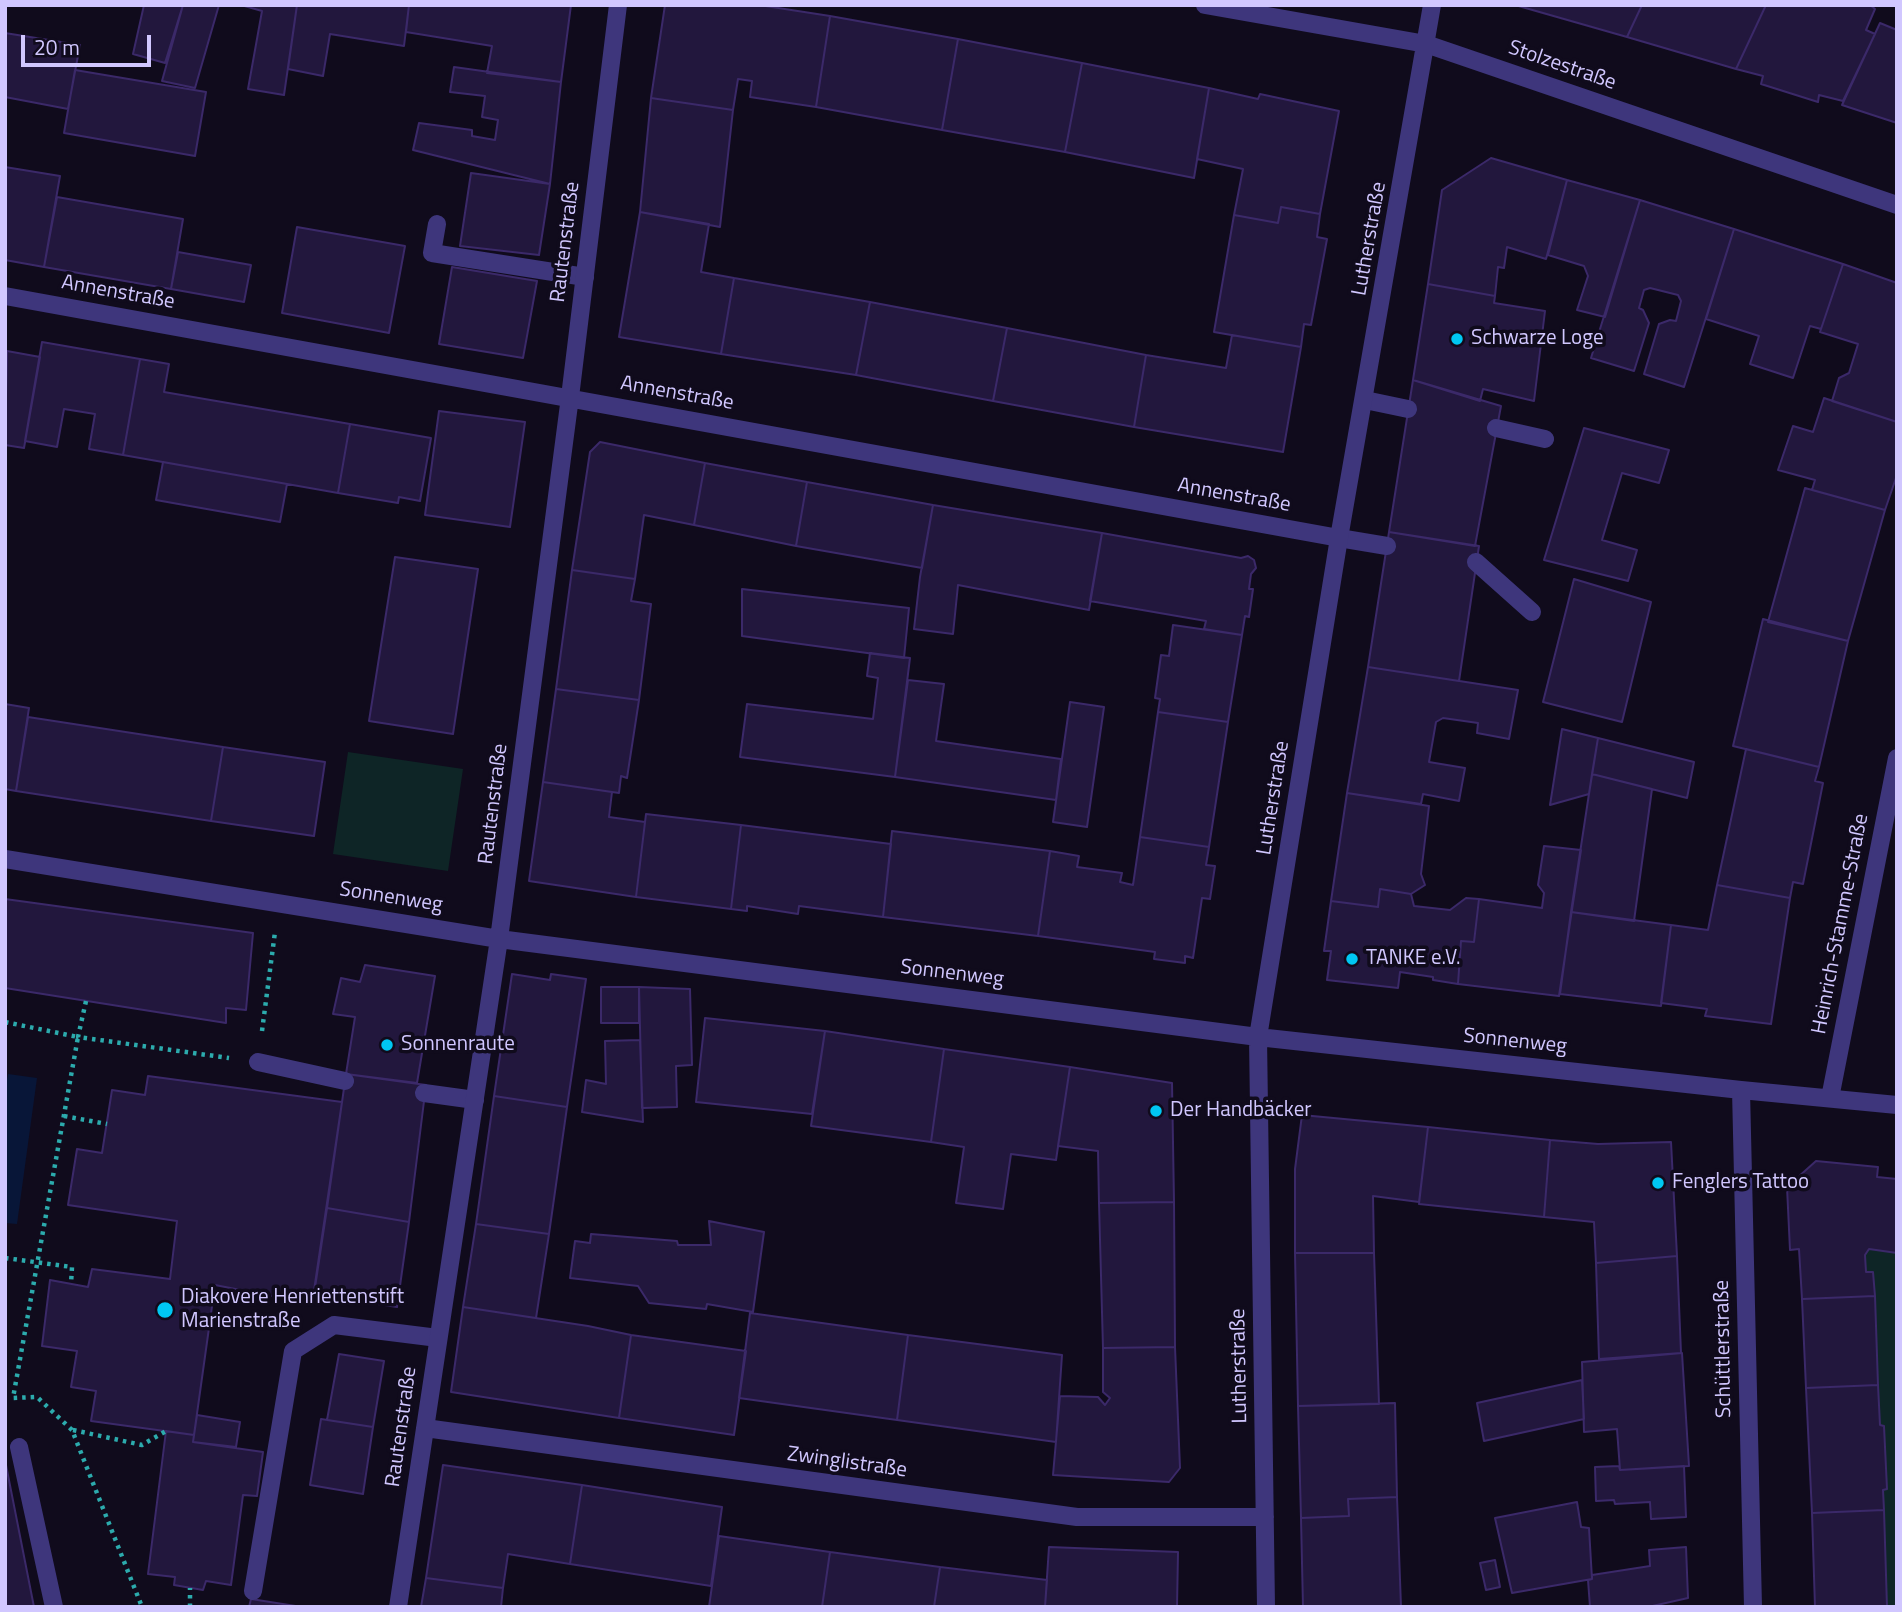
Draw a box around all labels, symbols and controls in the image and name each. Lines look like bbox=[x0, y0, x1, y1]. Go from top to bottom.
scale bar bbox=[24, 21, 154, 65]
text: 20 m bbox=[34, 31, 80, 63]
street label: Stolzestraße bbox=[1505, 36, 1619, 96]
street label: Rautenstraße bbox=[546, 180, 586, 304]
street label: Lutherstraße bbox=[1348, 180, 1392, 298]
street label: Annenstraße bbox=[59, 271, 177, 315]
place label: Schwarze Loge bbox=[1471, 326, 1604, 352]
marker: Schwarze Loge bbox=[1449, 331, 1465, 347]
street label: Annenstraße bbox=[618, 372, 736, 416]
street label: Annenstraße bbox=[1175, 474, 1293, 518]
street label: Lutherstraße bbox=[1253, 739, 1295, 857]
street label: Rautenstraße bbox=[474, 742, 514, 866]
street label: Heinrich-Stamme-Straße bbox=[1807, 812, 1875, 1036]
street label: Sonnenweg bbox=[338, 877, 444, 919]
place label: TANKE e.V. bbox=[1366, 946, 1461, 972]
marker: TANKE e.V. bbox=[1344, 951, 1360, 967]
street label: Sonnenweg bbox=[899, 955, 1005, 993]
street label: Sonnenweg bbox=[1462, 1024, 1568, 1060]
place label: Sonnenraute bbox=[401, 1032, 515, 1058]
marker: Sonnenraute bbox=[379, 1037, 395, 1053]
place label: Der Handbäcker bbox=[1170, 1098, 1311, 1124]
marker: Der Handbäcker bbox=[1148, 1103, 1164, 1119]
place label: Fenglers Tattoo bbox=[1672, 1170, 1809, 1196]
marker: Fenglers Tattoo bbox=[1650, 1175, 1666, 1191]
street label: Schüttlerstraße bbox=[1710, 1280, 1738, 1418]
place label: Diakovere Henriettenstift Marienstraße bbox=[181, 1285, 404, 1335]
marker: Diakovere Henriettenstift Marienstraße bbox=[155, 1300, 175, 1320]
street label: Lutherstraße bbox=[1226, 1308, 1254, 1424]
street label: Rautenstraße bbox=[381, 1365, 423, 1489]
street label: Zwinglistraße bbox=[785, 1442, 909, 1484]

